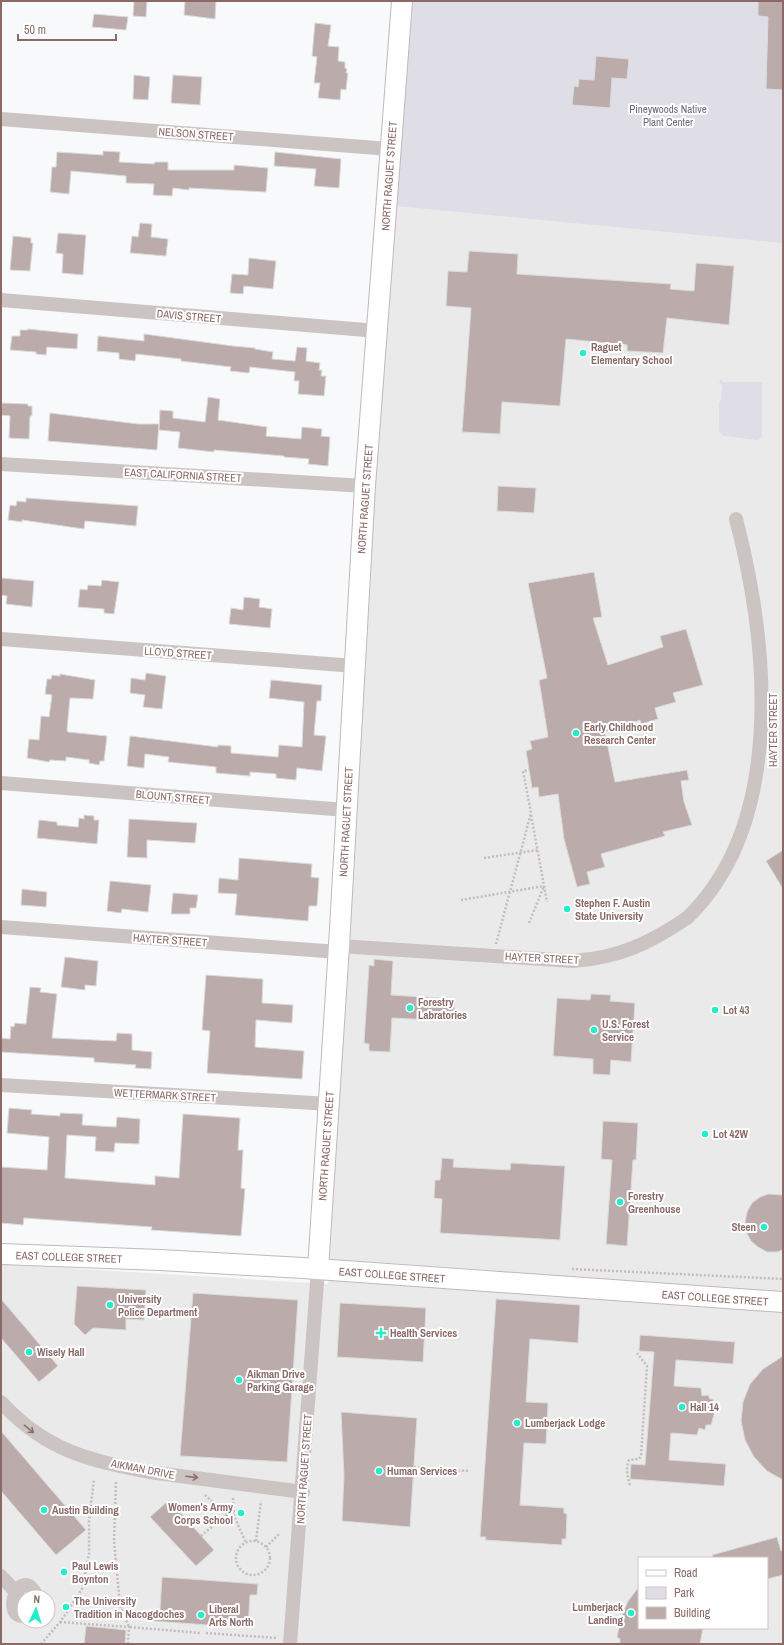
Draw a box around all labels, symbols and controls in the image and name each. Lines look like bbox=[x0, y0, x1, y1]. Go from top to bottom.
scale bar bbox=[18, 16, 116, 42]
text: 50 m bbox=[24, 22, 46, 38]
park label: Pineywoods Native Plant Center bbox=[629, 102, 707, 129]
street label: NORTH RAGUET STREET bbox=[378, 120, 400, 231]
street label: NELSON STREET bbox=[158, 124, 234, 144]
street label: DAVIS STREET bbox=[156, 306, 222, 326]
place label: Raguet Elementary School bbox=[591, 340, 672, 367]
marker: Raguet Elementary School bbox=[578, 348, 588, 358]
street label: NORTH RAGUET STREET bbox=[354, 443, 376, 554]
street label: EAST CALIFORNIA STREET bbox=[124, 465, 243, 485]
street label: LLOYD STREET bbox=[144, 644, 213, 662]
street label: HAYTER STREET bbox=[766, 693, 780, 767]
place label: Early Childhood Research Center bbox=[584, 720, 656, 747]
marker: Early Childhood Research Center bbox=[571, 728, 581, 738]
street label: NORTH RAGUET STREET bbox=[336, 766, 356, 877]
street label: BLOUNT STREET bbox=[135, 787, 211, 807]
place label: Stephen F. Austin State University bbox=[575, 896, 650, 923]
marker: Stephen F. Austin State University bbox=[562, 904, 572, 914]
street label: HAYTER STREET bbox=[133, 930, 208, 950]
street label: HAYTER STREET bbox=[505, 949, 580, 967]
place label: Forestry Labratories bbox=[418, 995, 467, 1022]
marker: Forestry Labratories bbox=[405, 1003, 415, 1013]
place label: Lot 43 bbox=[723, 1003, 750, 1017]
marker: Lot 43 bbox=[710, 1005, 720, 1015]
place label: U.S. Forest Service bbox=[602, 1017, 649, 1044]
marker: U.S. Forest Service bbox=[589, 1025, 599, 1035]
street label: WETTERMARK STREET bbox=[114, 1085, 217, 1105]
street label: NORTH RAGUET STREET bbox=[315, 1090, 337, 1201]
place label: Lot 42W bbox=[713, 1127, 749, 1141]
marker: Lot 42W bbox=[700, 1129, 710, 1139]
place label: Forestry Greenhouse bbox=[628, 1189, 681, 1216]
marker: Forestry Greenhouse bbox=[615, 1197, 625, 1207]
place label: Steen bbox=[731, 1220, 756, 1234]
marker: Steen bbox=[759, 1222, 769, 1232]
street label: EAST COLLEGE STREET bbox=[15, 1248, 123, 1266]
street label: EAST COLLEGE STREET bbox=[338, 1264, 446, 1286]
street label: EAST COLLEGE STREET bbox=[661, 1287, 769, 1309]
place label: University Police Department bbox=[118, 1292, 197, 1319]
marker: University Police Department bbox=[105, 1300, 115, 1310]
place label: Health Services bbox=[390, 1326, 457, 1340]
marker: Health Services bbox=[375, 1327, 387, 1339]
place label: Wisely Hall bbox=[37, 1345, 85, 1359]
marker: Wisely Hall bbox=[24, 1347, 34, 1357]
place label: Aikman Drive Parking Garage bbox=[247, 1367, 314, 1394]
marker: Aikman Drive Parking Garage bbox=[234, 1375, 244, 1385]
place label: Hall 14 bbox=[690, 1400, 719, 1414]
marker: Hall 14 bbox=[677, 1402, 687, 1412]
street label: NORTH RAGUET STREET bbox=[293, 1413, 315, 1524]
place label: Lumberjack Lodge bbox=[525, 1416, 605, 1430]
marker: Lumberjack Lodge bbox=[512, 1418, 522, 1428]
one-way arrow bbox=[24, 1424, 35, 1433]
street label: AIKMAN DRIVE bbox=[109, 1456, 176, 1482]
place label: Human Services bbox=[387, 1464, 457, 1478]
marker: Human Services bbox=[374, 1466, 384, 1476]
one-way arrow bbox=[185, 1474, 198, 1481]
place label: Women's Army Corps School bbox=[168, 1500, 233, 1527]
place label: Austin Building bbox=[52, 1503, 119, 1517]
marker: Austin Building bbox=[39, 1505, 49, 1515]
marker: Women's Army Corps School bbox=[236, 1508, 246, 1518]
legend bbox=[638, 1557, 768, 1629]
place label: Paul Lewis Boynton bbox=[72, 1559, 119, 1586]
text: Road bbox=[674, 1565, 698, 1581]
marker: Paul Lewis Boynton bbox=[59, 1567, 69, 1577]
text: Park bbox=[674, 1585, 694, 1601]
north arrow bbox=[16, 1589, 56, 1629]
text: N bbox=[33, 1592, 40, 1606]
place label: The University Tradition in Nacogdoches bbox=[74, 1594, 184, 1621]
place label: Lumberjack Landing bbox=[572, 1600, 624, 1627]
marker: The University Tradition in Nacogdoches bbox=[61, 1602, 71, 1612]
place label: Liberal Arts North bbox=[209, 1602, 254, 1629]
text: Building bbox=[674, 1605, 711, 1621]
marker: Lumberjack Landing bbox=[626, 1608, 636, 1618]
marker: Liberal Arts North bbox=[196, 1610, 206, 1620]

